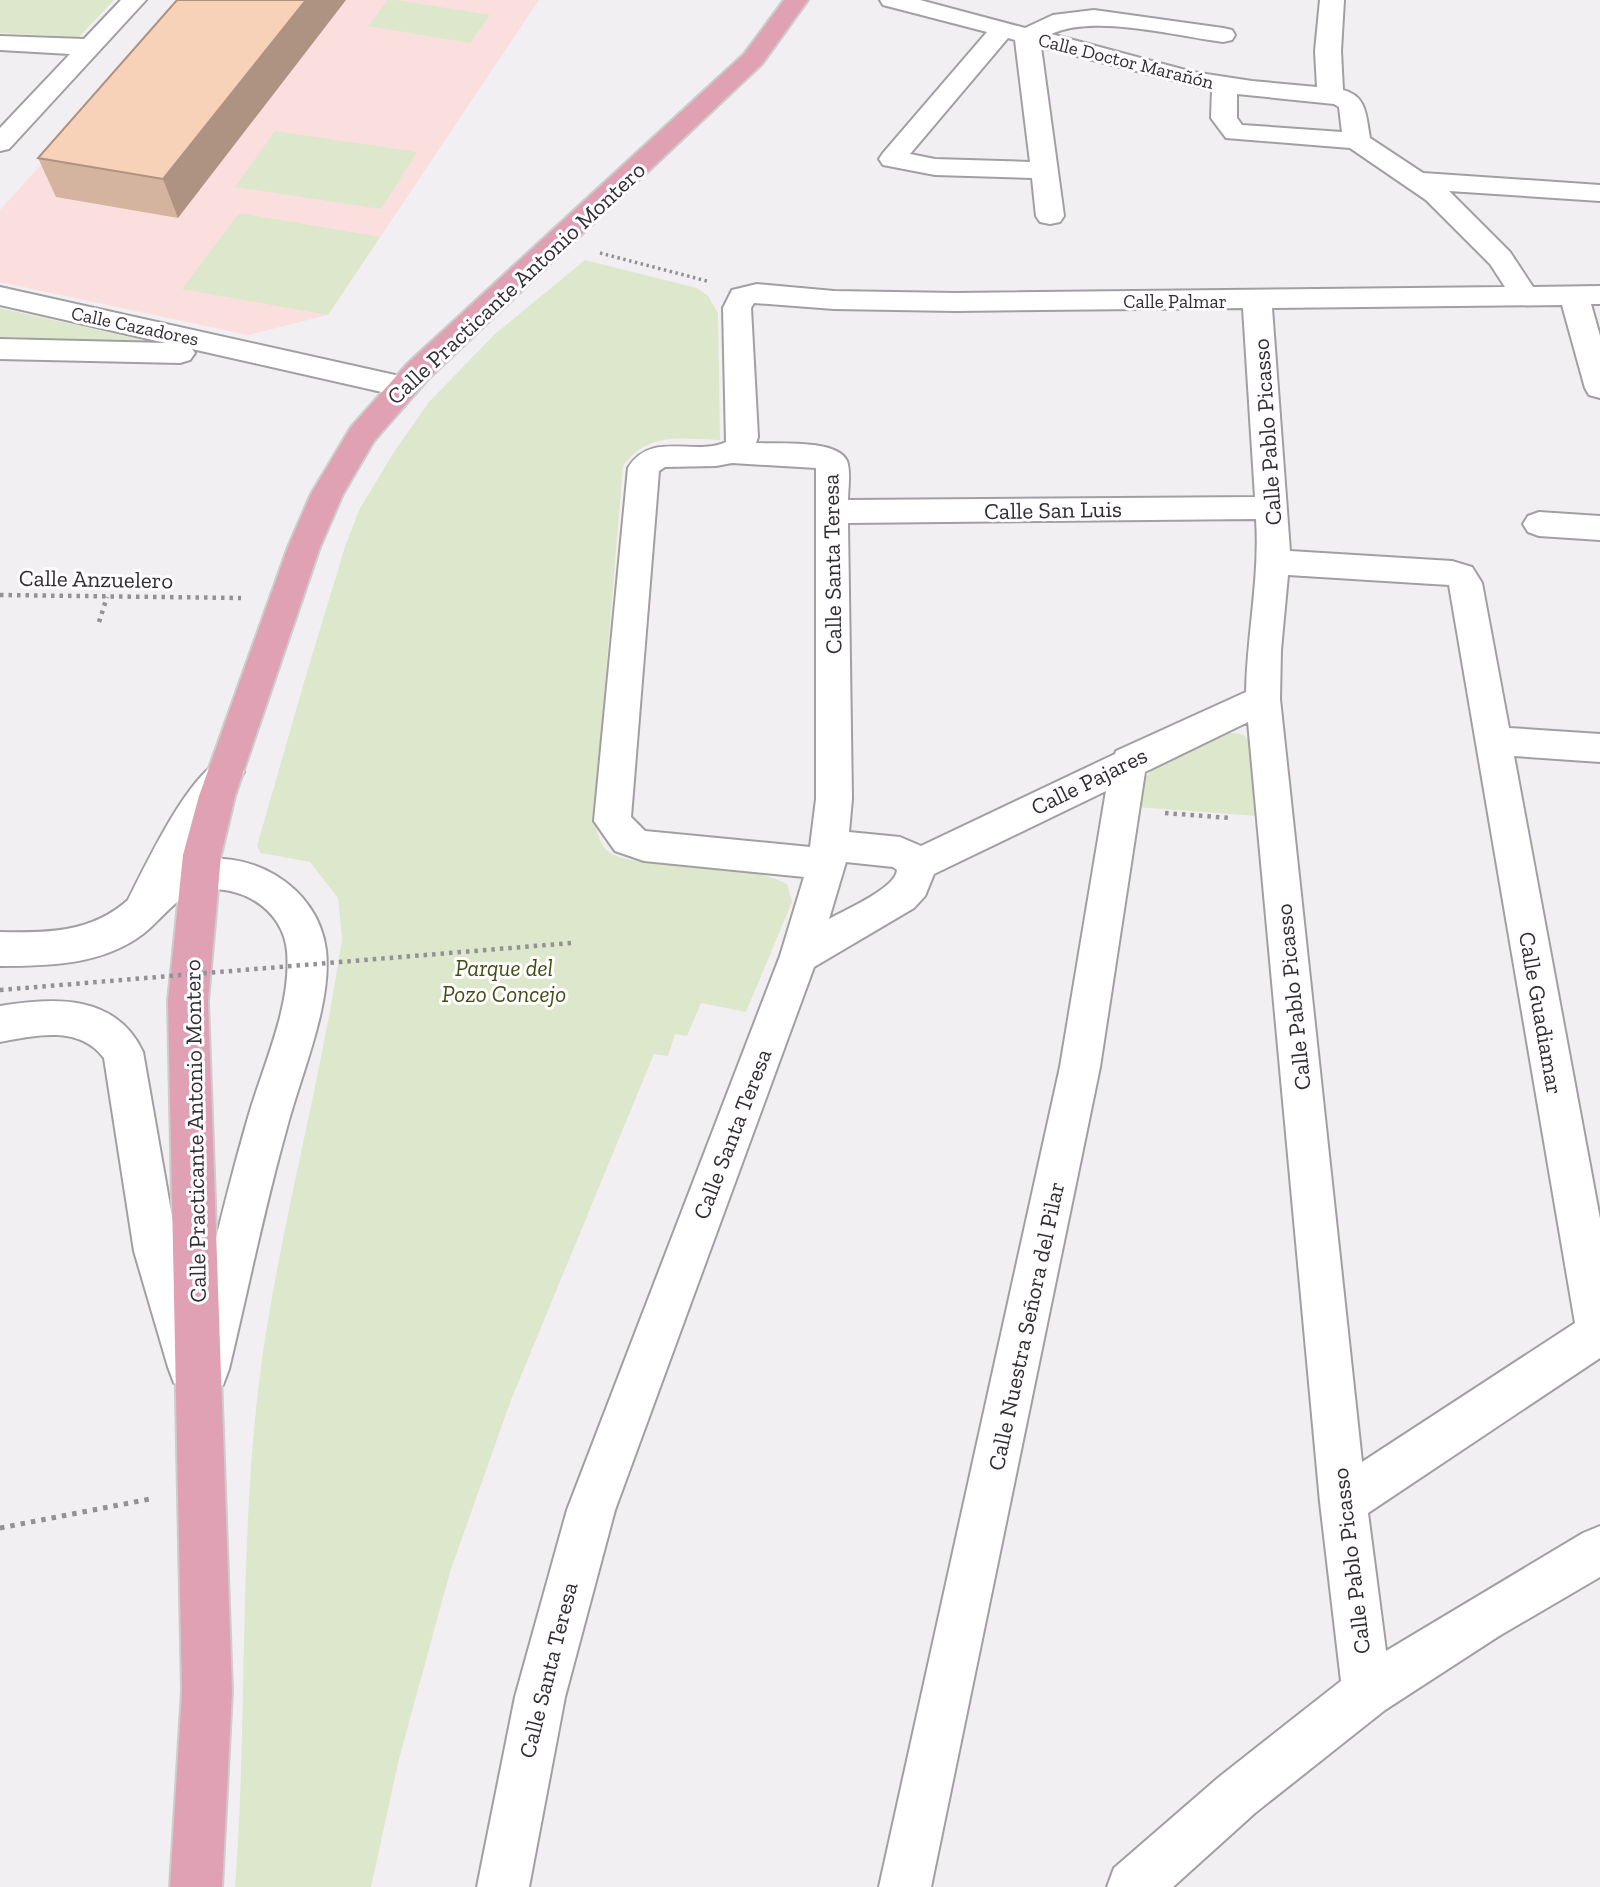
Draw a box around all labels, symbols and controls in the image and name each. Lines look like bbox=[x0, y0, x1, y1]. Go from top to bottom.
street label: Calle Doctor Marañón bbox=[1036, 28, 1216, 94]
street label: Calle Practicante Antonio Montero bbox=[381, 156, 651, 410]
street label: Calle Palmar bbox=[1123, 290, 1227, 313]
street label: Calle Cazadores bbox=[69, 301, 201, 351]
street label: Calle Pablo Picasso bbox=[1247, 338, 1287, 526]
street label: Calle Santa Teresa bbox=[816, 474, 848, 654]
street label: Calle San Luis bbox=[984, 495, 1122, 525]
street label: Calle Anzuelero bbox=[19, 564, 173, 594]
street label: Calle Pajares bbox=[1026, 741, 1152, 821]
street label: Calle Pablo Picasso bbox=[1269, 902, 1317, 1092]
street label: Calle Guadiamar bbox=[1513, 929, 1569, 1097]
park label: Parque del Pozo Concejo bbox=[442, 954, 566, 1008]
street label: Calle Practicante Antonio Montero bbox=[178, 959, 212, 1303]
street label: Calle Santa Teresa bbox=[687, 1045, 777, 1223]
street label: Calle Nuestra Señora del Pilar bbox=[982, 1179, 1070, 1473]
street label: Calle Pablo Picasso bbox=[1326, 1466, 1376, 1656]
street label: Calle Santa Teresa bbox=[513, 1579, 583, 1761]

